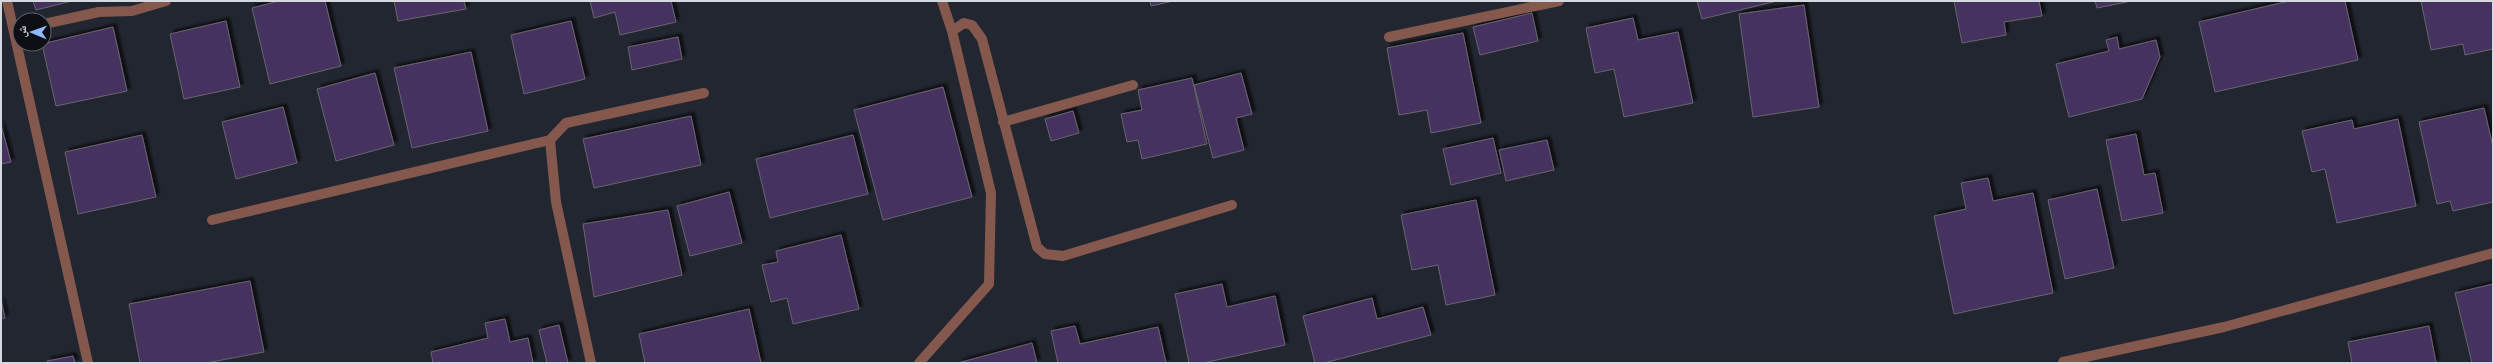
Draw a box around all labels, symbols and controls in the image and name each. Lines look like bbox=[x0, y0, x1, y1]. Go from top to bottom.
north arrow bbox=[12, 12, 52, 52]
text: ش bbox=[16, 25, 30, 38]

